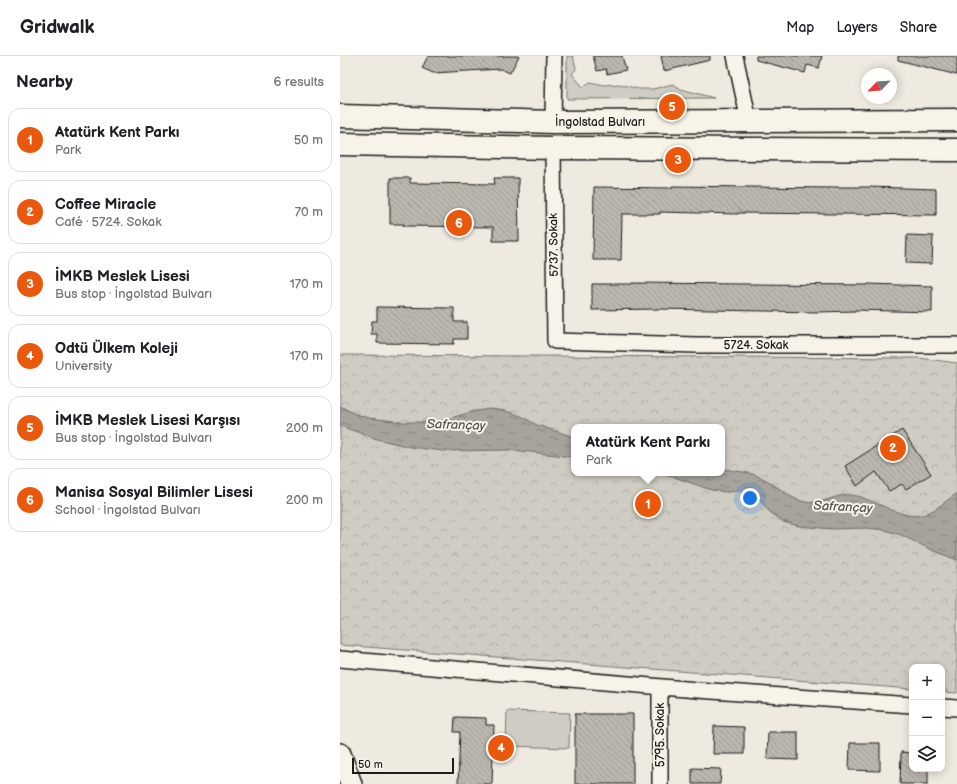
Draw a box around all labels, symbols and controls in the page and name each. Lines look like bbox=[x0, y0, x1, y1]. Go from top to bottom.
text: Gridwalk bbox=[20, 16, 95, 39]
text: Map bbox=[786, 19, 814, 36]
text: Layers bbox=[836, 19, 878, 36]
text: Share bbox=[900, 19, 937, 36]
north arrow bbox=[861, 68, 897, 104]
text: Nearby bbox=[16, 72, 73, 92]
text: 6 results bbox=[274, 74, 324, 90]
pin: 5 bbox=[659, 92, 685, 122]
street label: İngolstad Bulvarı bbox=[555, 114, 645, 130]
text: Atatürk Kent Parkı bbox=[55, 123, 180, 142]
text: 1 bbox=[27, 132, 33, 148]
text: 50 m bbox=[294, 132, 323, 148]
text: Park bbox=[55, 142, 81, 158]
pin: 3 bbox=[665, 145, 691, 175]
text: Coffee Miracle bbox=[55, 195, 156, 214]
text: 2 bbox=[26, 204, 34, 220]
text: 70 m bbox=[295, 204, 323, 220]
pin: 6 bbox=[446, 208, 472, 238]
street label: 5737. Sokak bbox=[546, 213, 562, 277]
text: Café · 5724. Sokak bbox=[55, 214, 162, 230]
text: İMKB Meslek Lisesi bbox=[55, 267, 190, 286]
text: 3 bbox=[26, 276, 34, 292]
text: 170 m bbox=[290, 276, 323, 292]
text: Bus stop · İngolstad Bulvarı bbox=[55, 286, 212, 302]
street label: 5724. Sokak bbox=[724, 338, 788, 353]
text: Odtü Ülkem Koleji bbox=[55, 339, 178, 358]
text: 4 bbox=[26, 348, 34, 364]
text: 170 m bbox=[290, 348, 323, 364]
text: University bbox=[55, 358, 112, 374]
text: İMKB Meslek Lisesi Karşısı bbox=[55, 411, 240, 430]
water label: Safrançay bbox=[426, 416, 487, 434]
text: 5 bbox=[26, 420, 34, 436]
text: 200 m bbox=[286, 420, 323, 436]
popup bbox=[571, 424, 725, 476]
text: Bus stop · İngolstad Bulvarı bbox=[55, 430, 212, 446]
text: Atatürk Kent Parkı bbox=[586, 433, 710, 452]
pin: 2 bbox=[880, 433, 906, 463]
text: Park bbox=[586, 452, 612, 468]
text: Manisa Sosyal Bilimler Lisesi bbox=[55, 483, 253, 502]
your location bbox=[740, 488, 760, 508]
pin: 1 bbox=[635, 489, 661, 519]
text: 6 bbox=[26, 492, 34, 508]
text: 200 m bbox=[286, 492, 323, 508]
water label: Safrançay bbox=[813, 497, 874, 517]
text: School · İngolstad Bulvarı bbox=[55, 502, 201, 518]
map controls bbox=[909, 664, 945, 772]
button: + bbox=[909, 664, 945, 700]
button: − bbox=[909, 700, 945, 736]
street label: 5795. Sokak bbox=[653, 703, 668, 767]
pin: 4 bbox=[488, 733, 514, 763]
button: layers bbox=[909, 736, 945, 772]
scale bar bbox=[352, 756, 454, 775]
text: 50 m bbox=[358, 758, 383, 771]

